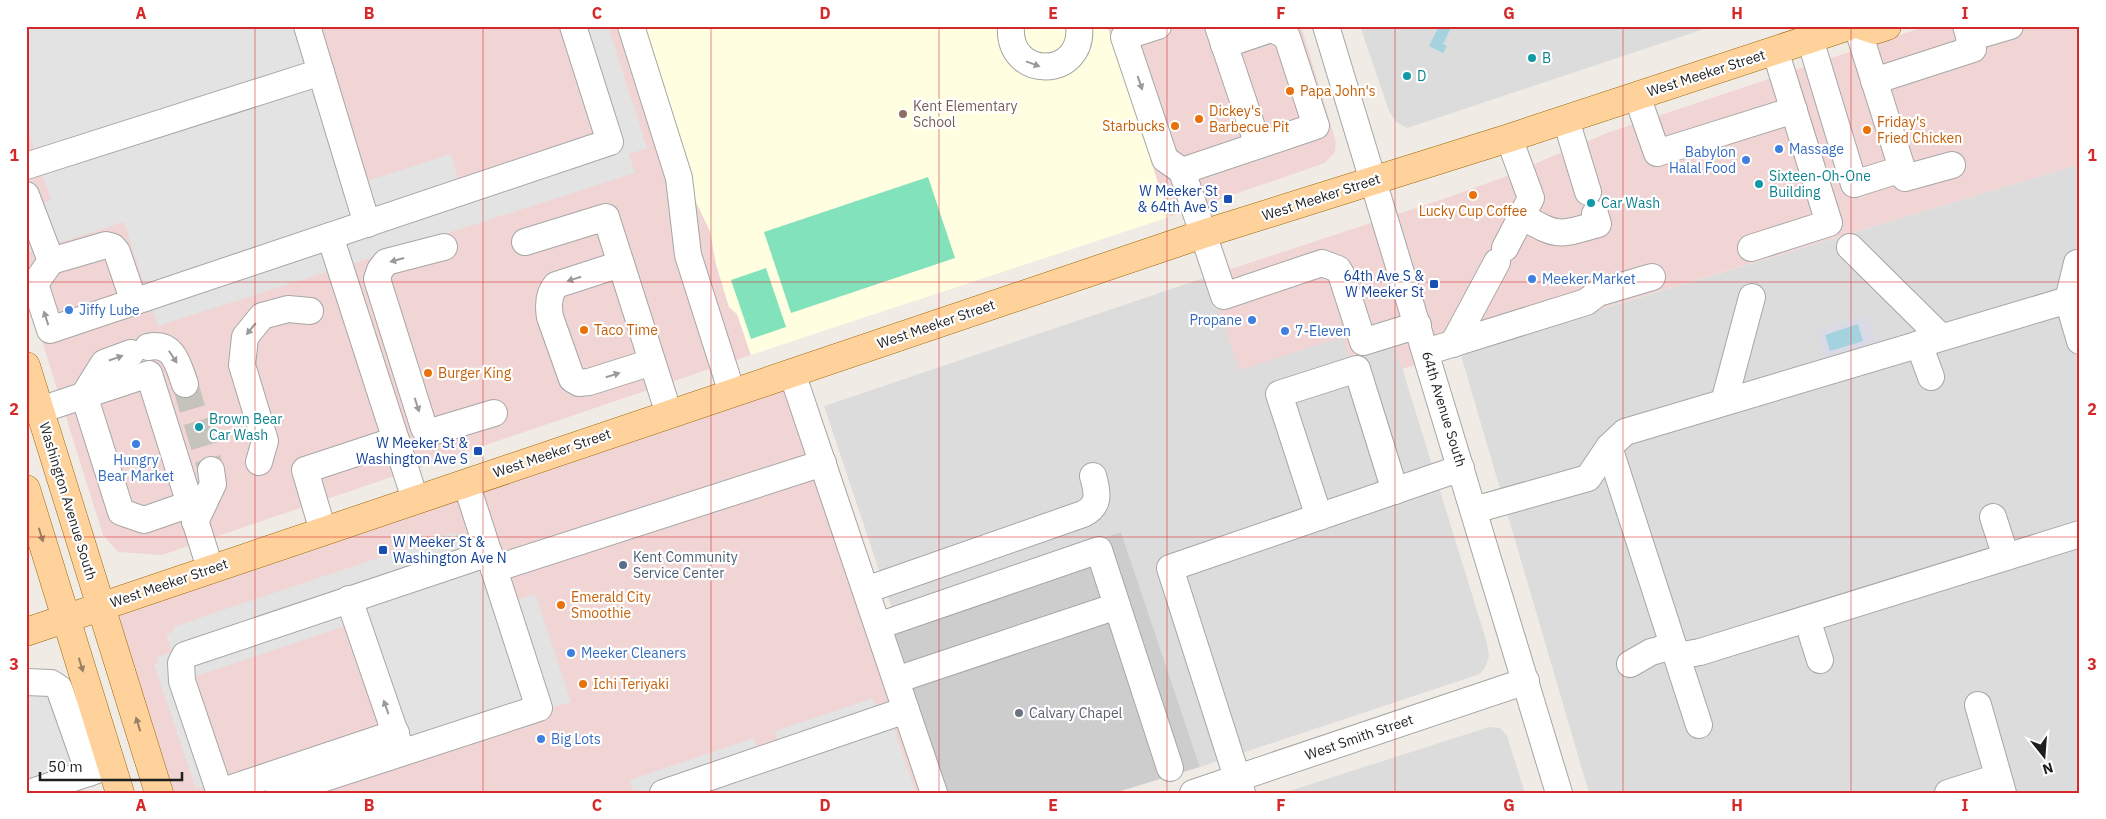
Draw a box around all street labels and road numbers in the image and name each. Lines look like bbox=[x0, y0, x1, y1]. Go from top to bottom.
street label: West Meeker Street bbox=[1645, 45, 1767, 101]
street label: West Meeker Street bbox=[1260, 169, 1382, 225]
street label: West Meeker Street bbox=[875, 295, 997, 353]
street label: 64th Avenue South bbox=[1418, 349, 1470, 469]
street label: Washington Avenue South bbox=[35, 420, 101, 582]
street label: West Meeker Street bbox=[491, 424, 613, 482]
street label: West Meeker Street bbox=[108, 554, 230, 612]
street label: West Smith Street bbox=[1302, 710, 1416, 764]

